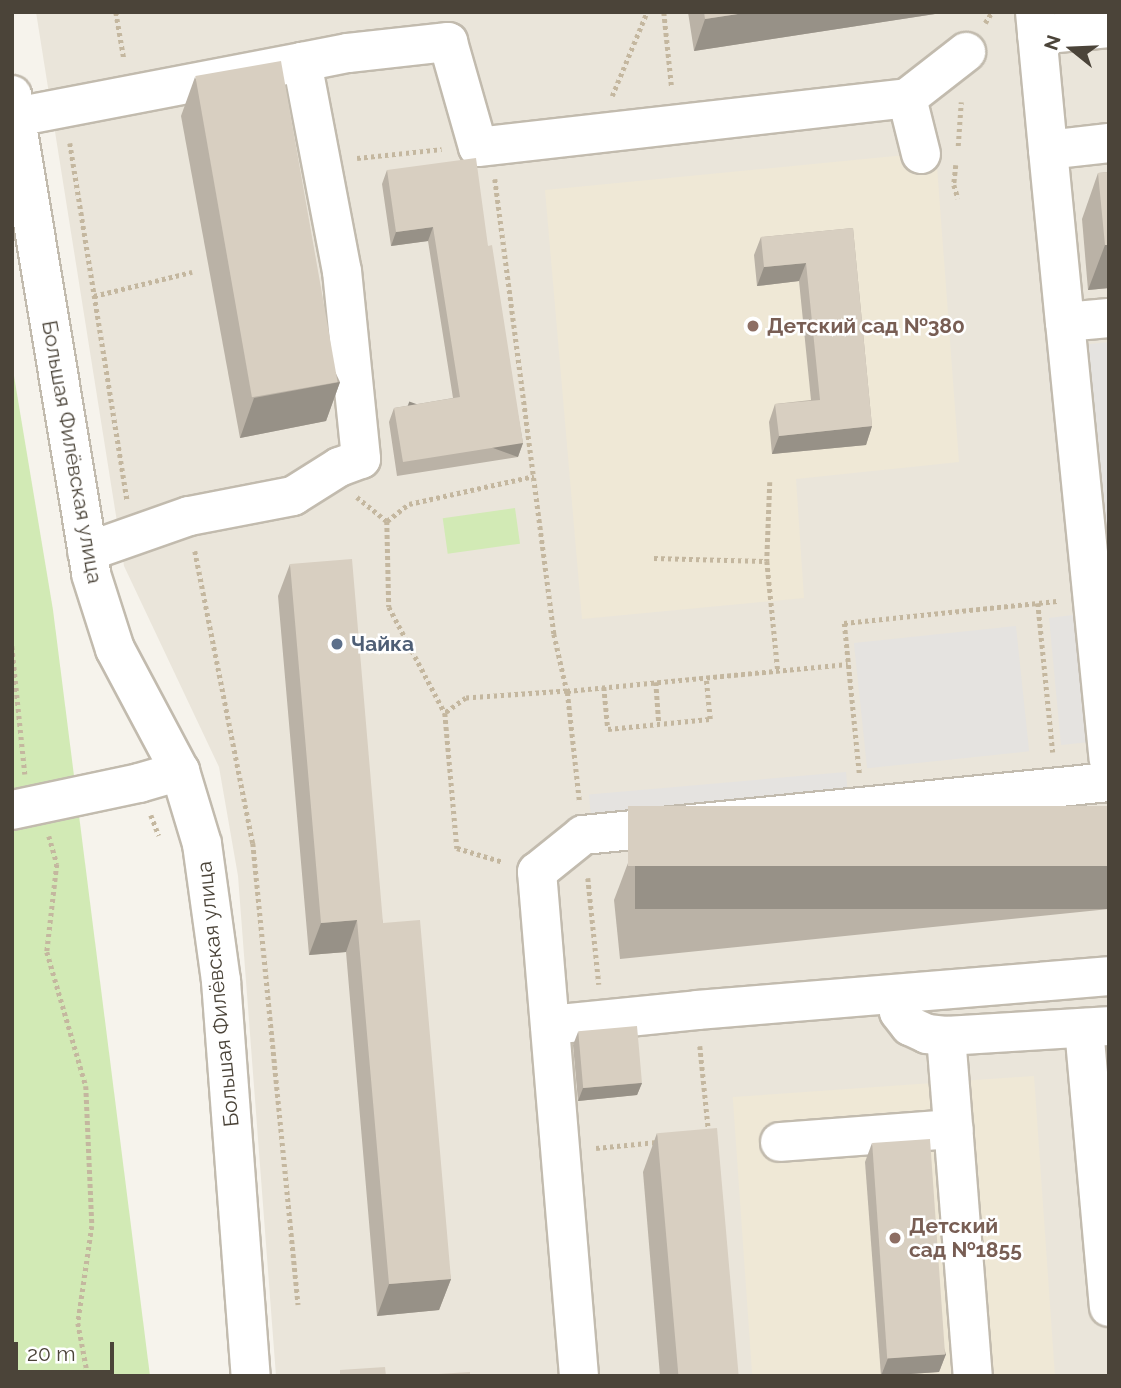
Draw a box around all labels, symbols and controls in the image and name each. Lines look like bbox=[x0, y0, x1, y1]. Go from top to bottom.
north arrow bbox=[1037, 14, 1107, 84]
text: N bbox=[1039, 32, 1065, 53]
place label: Детский сад №380 bbox=[767, 313, 965, 339]
street label: Большая Филёвская улица bbox=[36, 318, 108, 586]
marker: Детский сад №380 bbox=[745, 318, 761, 334]
place label: Чайка bbox=[351, 631, 414, 657]
marker: Чайка bbox=[329, 636, 345, 652]
street label: Большая Филёвская улица bbox=[192, 860, 244, 1128]
place label: Детский сад №1855 bbox=[909, 1213, 1022, 1263]
marker: Детский сад №1855 bbox=[887, 1230, 903, 1246]
scale bar bbox=[18, 1328, 117, 1372]
text: 20 m bbox=[27, 1341, 75, 1366]

